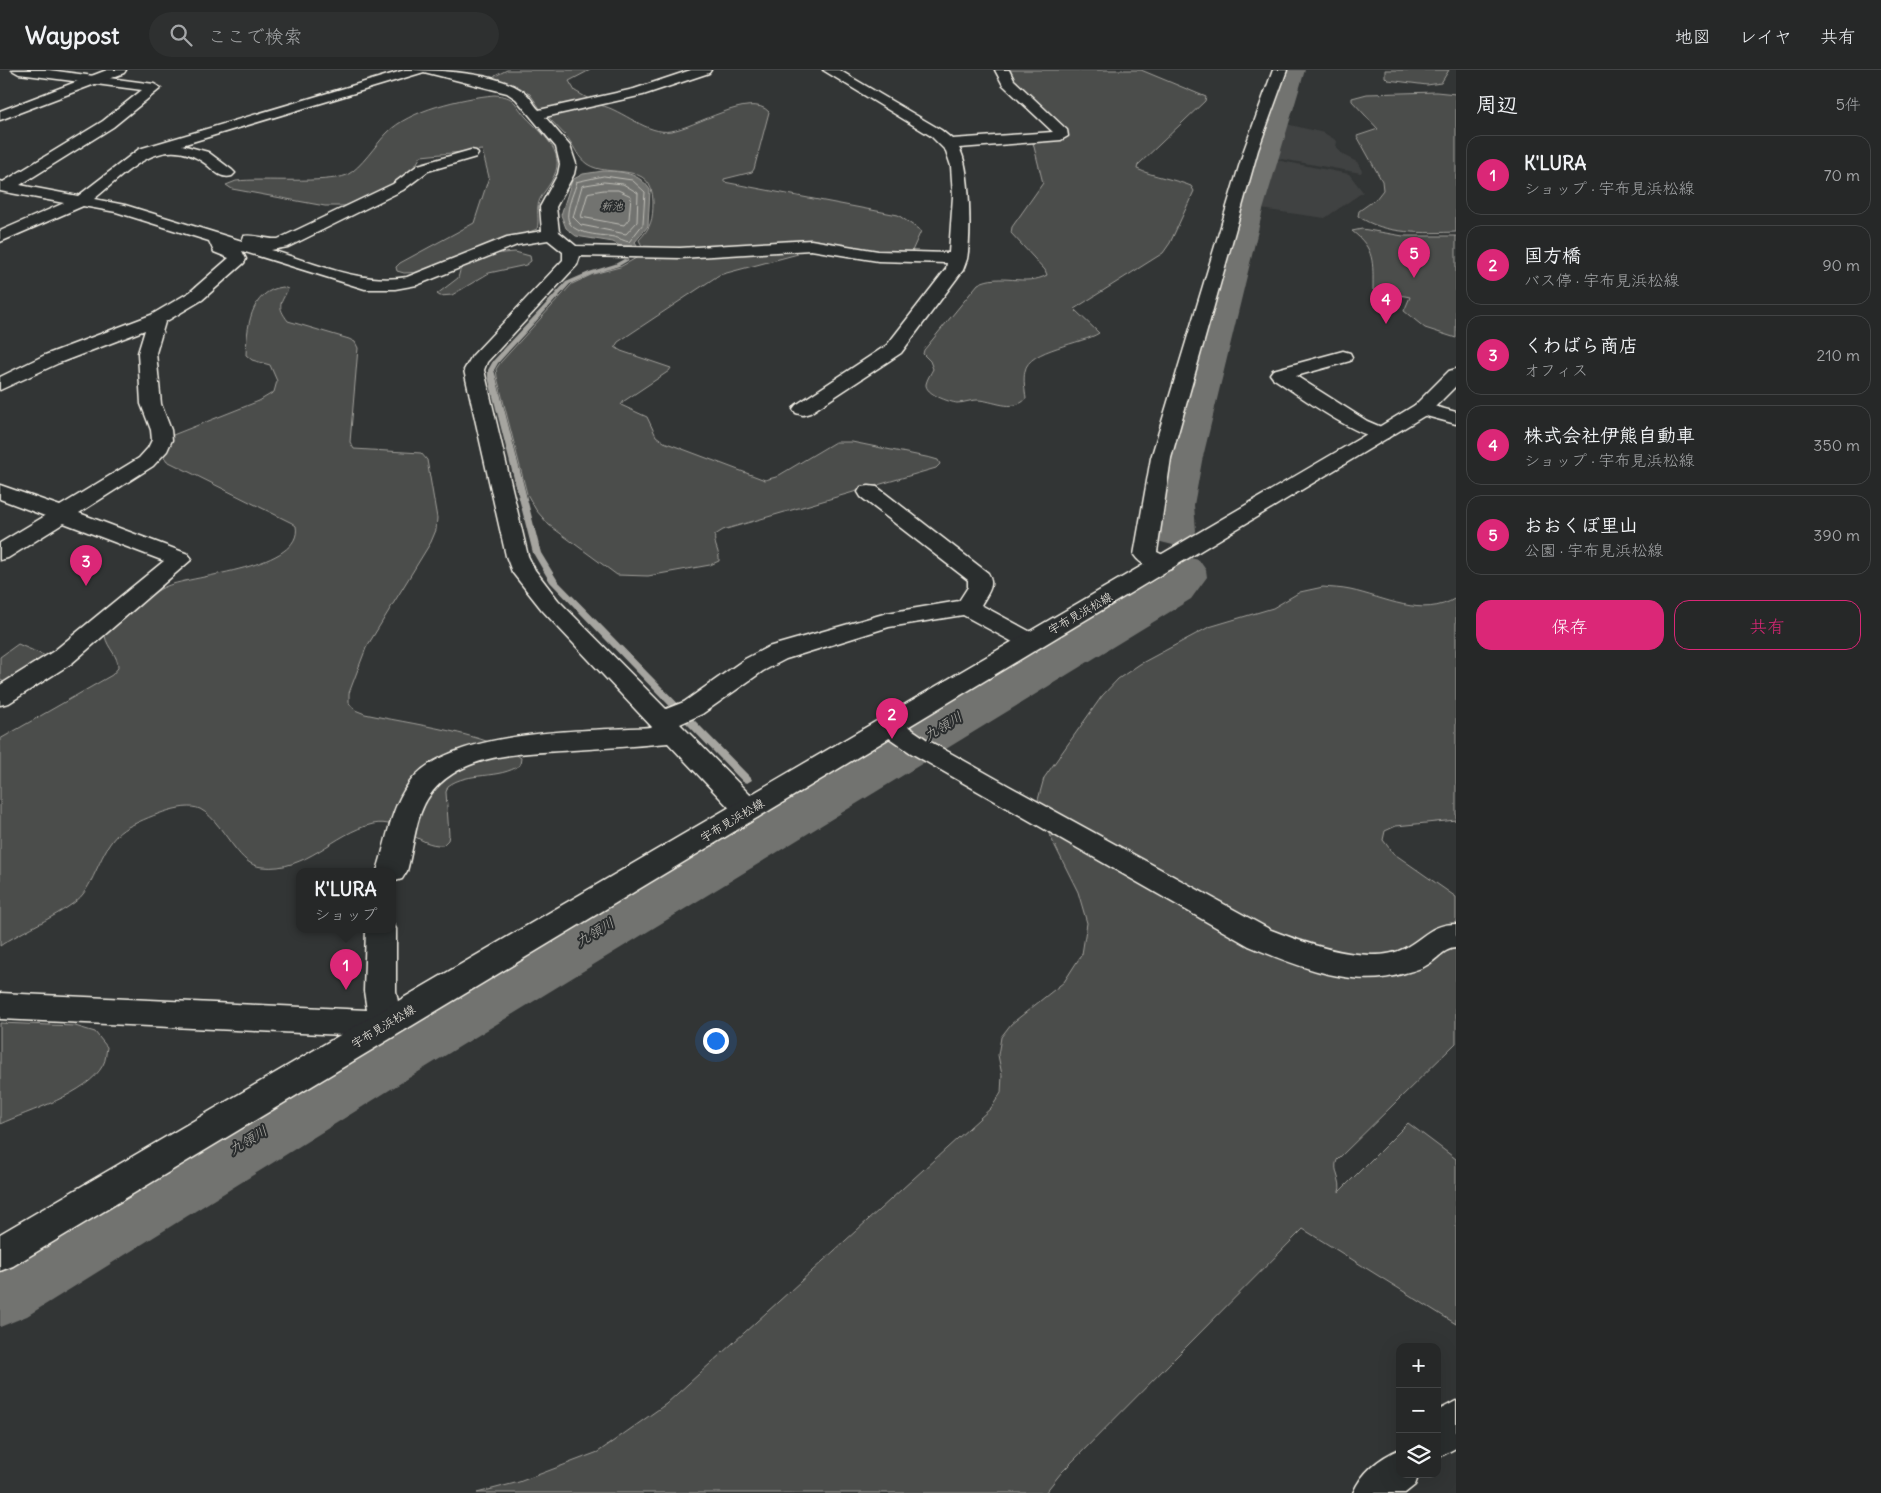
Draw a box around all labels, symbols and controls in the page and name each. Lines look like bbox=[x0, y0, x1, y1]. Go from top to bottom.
search box bbox=[149, 12, 499, 57]
text: Waypost bbox=[25, 20, 119, 50]
icon: search bbox=[167, 21, 195, 49]
text: ここで検索 bbox=[207, 24, 302, 48]
text: 地図 bbox=[1675, 25, 1711, 48]
text: レイヤ bbox=[1739, 25, 1792, 48]
text: 共有 bbox=[1820, 25, 1856, 48]
text: 周辺 bbox=[1476, 91, 1518, 118]
text: 5件 bbox=[1836, 94, 1861, 114]
text: K'LURA bbox=[1524, 151, 1586, 175]
text: 1 bbox=[1490, 165, 1496, 185]
text: 70 m bbox=[1824, 165, 1860, 185]
text: ショップ · 宇布見浜松線 bbox=[1524, 178, 1695, 198]
water label: 新池 bbox=[601, 199, 624, 213]
pin: 5 bbox=[1398, 237, 1430, 278]
text: 国方橋 bbox=[1524, 243, 1581, 267]
text: 2 bbox=[1489, 255, 1497, 275]
text: 90 m bbox=[1822, 255, 1860, 275]
text: バス停 · 宇布見浜松線 bbox=[1524, 270, 1679, 290]
pin: 4 bbox=[1370, 283, 1402, 324]
text: くわばら商店 bbox=[1524, 333, 1638, 357]
text: 3 bbox=[1488, 345, 1498, 365]
text: 210 m bbox=[1817, 345, 1860, 365]
text: オフィス bbox=[1524, 360, 1588, 380]
text: 株式会社伊熊自動車 bbox=[1524, 423, 1695, 447]
text: 4 bbox=[1488, 435, 1498, 455]
text: 350 m bbox=[1813, 435, 1860, 455]
text: ショップ · 宇布見浜松線 bbox=[1524, 450, 1695, 470]
text: おおくぼ里山 bbox=[1524, 513, 1638, 537]
text: 5 bbox=[1488, 525, 1498, 545]
text: 390 m bbox=[1813, 525, 1860, 545]
text: 公園 · 宇布見浜松線 bbox=[1524, 540, 1663, 560]
pin: 3 bbox=[70, 545, 102, 586]
street label: 宇布見浜松線 bbox=[1045, 589, 1115, 637]
button: 保存 bbox=[1476, 600, 1664, 650]
button: 共有 bbox=[1674, 600, 1861, 650]
pin: 2 bbox=[876, 698, 908, 739]
water label: 九領川 bbox=[920, 707, 966, 745]
street label: 宇布見浜松線 bbox=[697, 795, 767, 845]
popup bbox=[296, 868, 396, 933]
text: K'LURA bbox=[314, 877, 377, 901]
text: ショップ bbox=[314, 904, 378, 924]
water label: 九領川 bbox=[572, 913, 618, 951]
pin: 1 bbox=[330, 949, 362, 990]
street label: 宇布見浜松線 bbox=[348, 1001, 418, 1051]
your location bbox=[703, 1028, 729, 1054]
water label: 九領川 bbox=[225, 1121, 271, 1159]
map controls bbox=[1396, 1343, 1441, 1478]
button: + bbox=[1396, 1343, 1441, 1388]
button: − bbox=[1396, 1388, 1441, 1433]
button: layers bbox=[1396, 1433, 1441, 1478]

